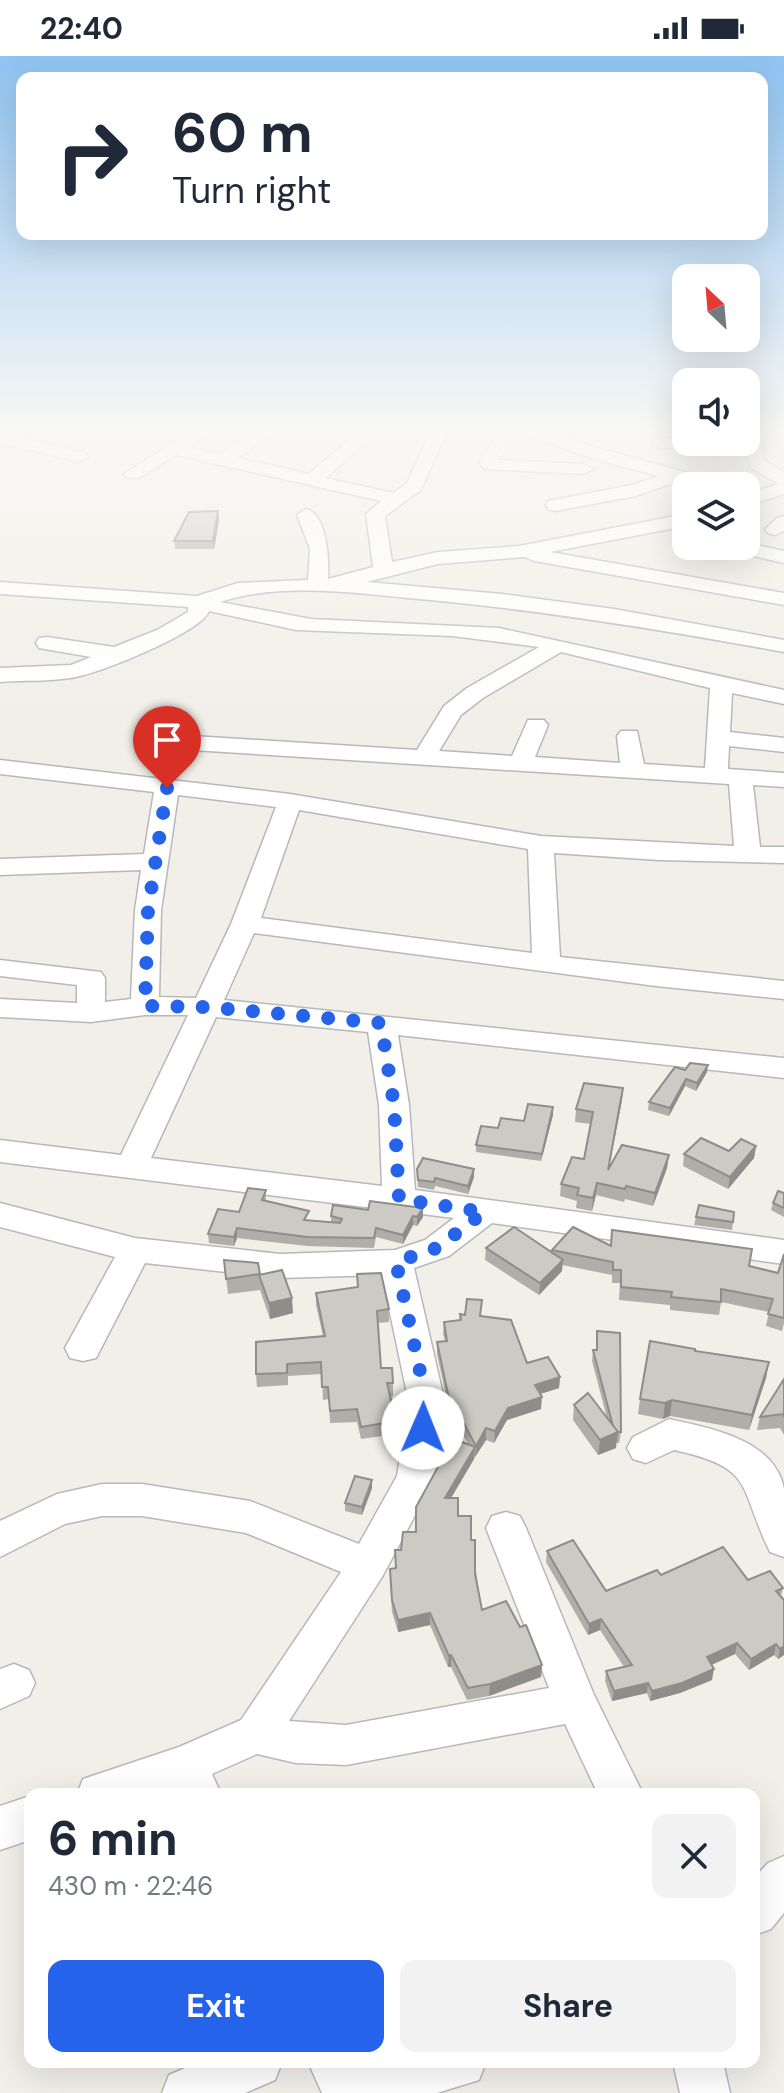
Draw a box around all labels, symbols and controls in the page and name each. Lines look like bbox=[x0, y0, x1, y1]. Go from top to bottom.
text: 22:40 bbox=[40, 9, 123, 48]
text: 60 m bbox=[172, 96, 313, 169]
icon: right bbox=[40, 104, 144, 208]
text: Turn right bbox=[172, 167, 331, 214]
north arrow bbox=[672, 264, 760, 352]
map controls bbox=[672, 264, 760, 560]
button: sound bbox=[672, 368, 760, 456]
button: layers bbox=[672, 472, 760, 560]
pin bbox=[133, 706, 201, 788]
icon: arrive bbox=[145, 718, 189, 762]
position arrow bbox=[381, 1386, 465, 1470]
text: 6 min bbox=[48, 1807, 178, 1870]
button: close bbox=[652, 1814, 736, 1898]
text: 430 m · 22:46 bbox=[48, 1869, 213, 1903]
button: Exit bbox=[48, 1960, 384, 2052]
button: Share bbox=[400, 1960, 736, 2052]

